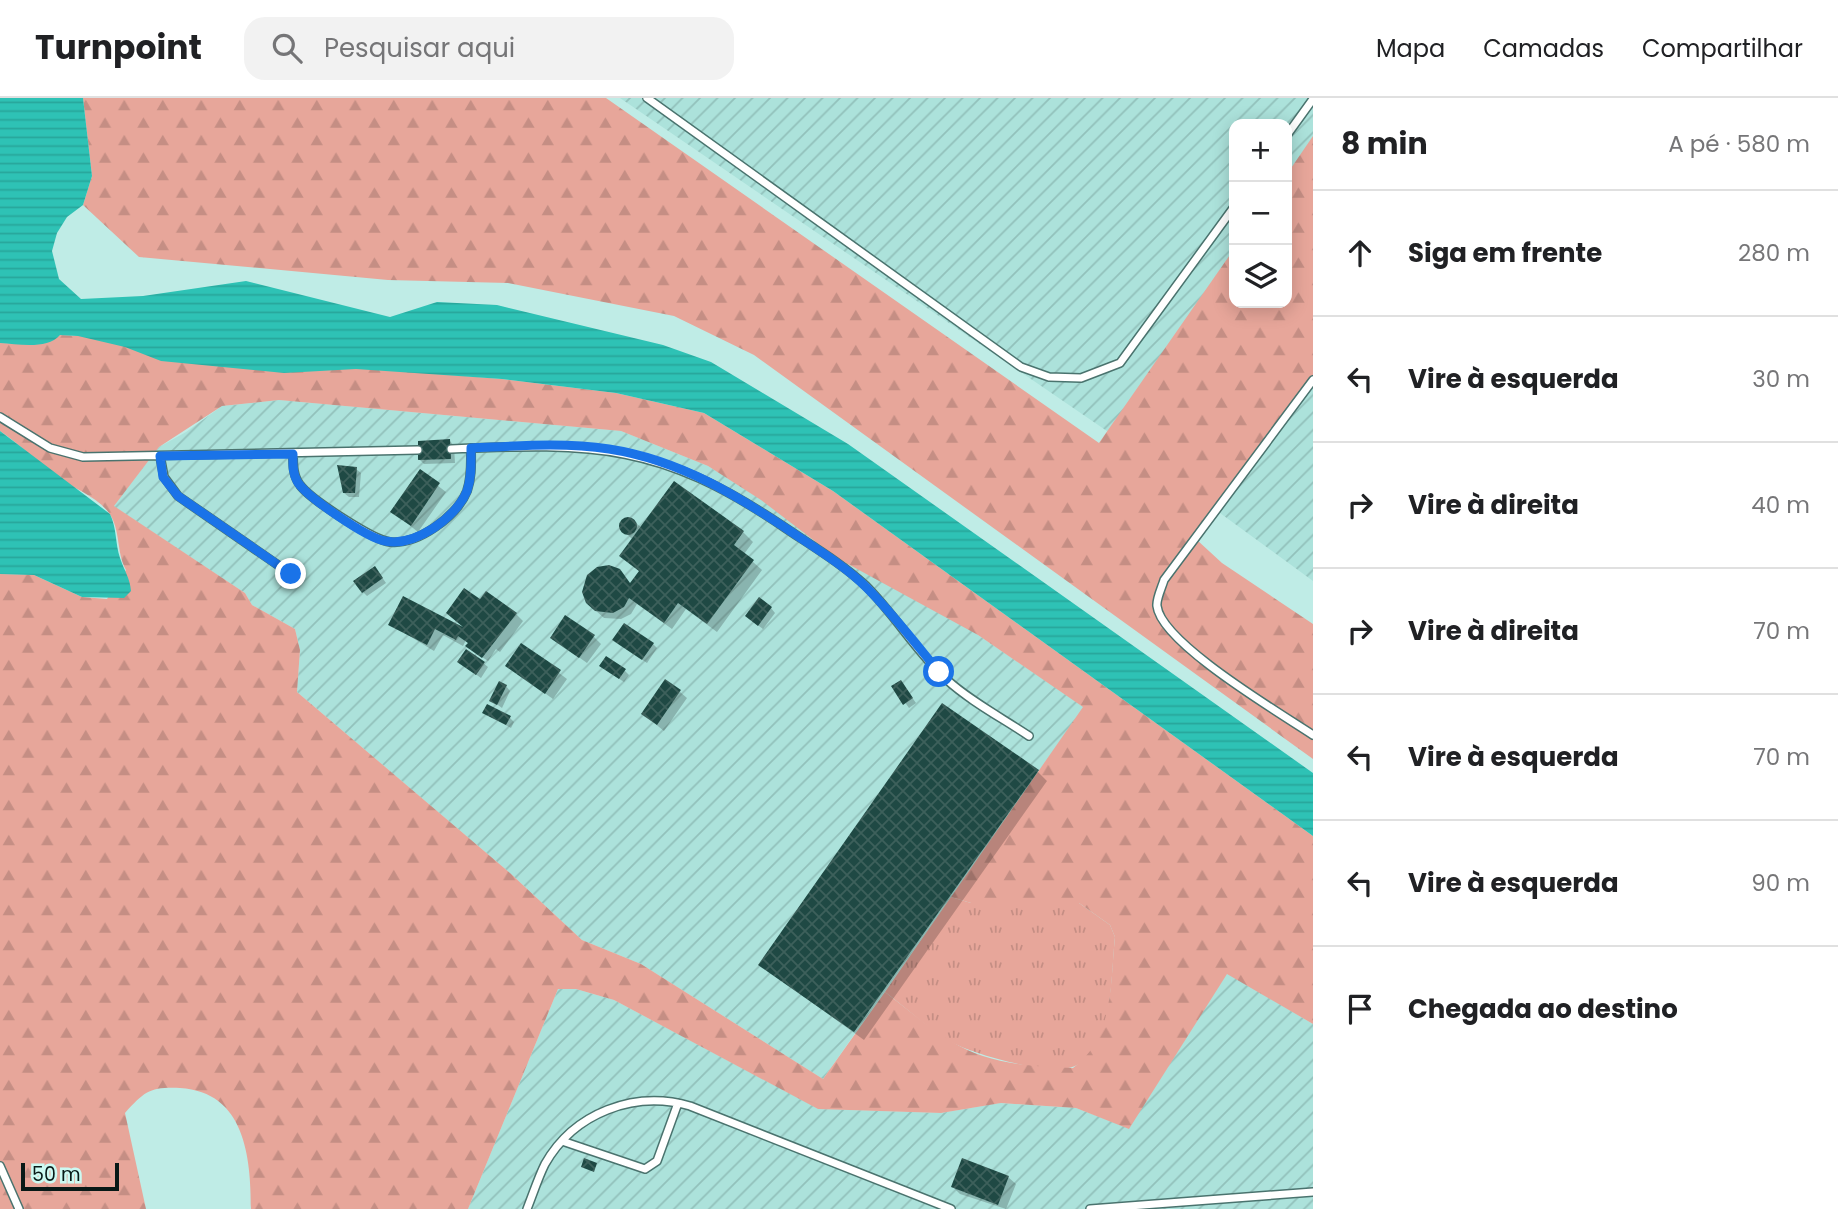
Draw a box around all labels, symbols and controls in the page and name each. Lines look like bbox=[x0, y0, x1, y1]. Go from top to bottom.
search box bbox=[244, 17, 734, 80]
text: Turnpoint bbox=[35, 24, 202, 71]
icon: search bbox=[268, 29, 306, 67]
text: Pesquisar aqui bbox=[324, 30, 515, 66]
text: Mapa bbox=[1376, 32, 1445, 65]
text: Camadas bbox=[1483, 32, 1604, 65]
text: Compartilhar bbox=[1642, 32, 1803, 65]
map controls bbox=[1229, 119, 1292, 308]
button: + bbox=[1229, 119, 1292, 182]
text: 8 min bbox=[1341, 122, 1428, 165]
text: A pé · 580 m bbox=[1668, 128, 1810, 160]
button: − bbox=[1229, 182, 1292, 245]
icon: ahead bbox=[1341, 234, 1379, 272]
text: Siga em frente bbox=[1408, 235, 1602, 271]
text: 280 m bbox=[1738, 237, 1810, 269]
button: layers bbox=[1229, 245, 1292, 308]
icon: left bbox=[1341, 360, 1379, 398]
text: Vire à esquerda bbox=[1408, 361, 1619, 397]
text: 30 m bbox=[1752, 363, 1810, 395]
icon: right bbox=[1341, 486, 1379, 524]
text: Vire à direita bbox=[1408, 487, 1579, 523]
text: 40 m bbox=[1751, 489, 1810, 521]
route end bbox=[275, 558, 306, 589]
icon: right bbox=[1341, 612, 1379, 650]
text: Vire à direita bbox=[1408, 613, 1579, 649]
text: 70 m bbox=[1753, 615, 1810, 647]
route start bbox=[923, 656, 954, 687]
icon: left bbox=[1341, 738, 1379, 776]
text: Vire à esquerda bbox=[1408, 739, 1619, 775]
text: 70 m bbox=[1753, 741, 1810, 773]
icon: left bbox=[1341, 864, 1379, 902]
text: Vire à esquerda bbox=[1408, 865, 1619, 901]
text: 90 m bbox=[1751, 867, 1810, 899]
icon: arrive bbox=[1341, 990, 1379, 1028]
text: Chegada ao destino bbox=[1408, 991, 1678, 1027]
scale bar bbox=[21, 1160, 119, 1192]
text: 50 m bbox=[32, 1161, 81, 1188]

